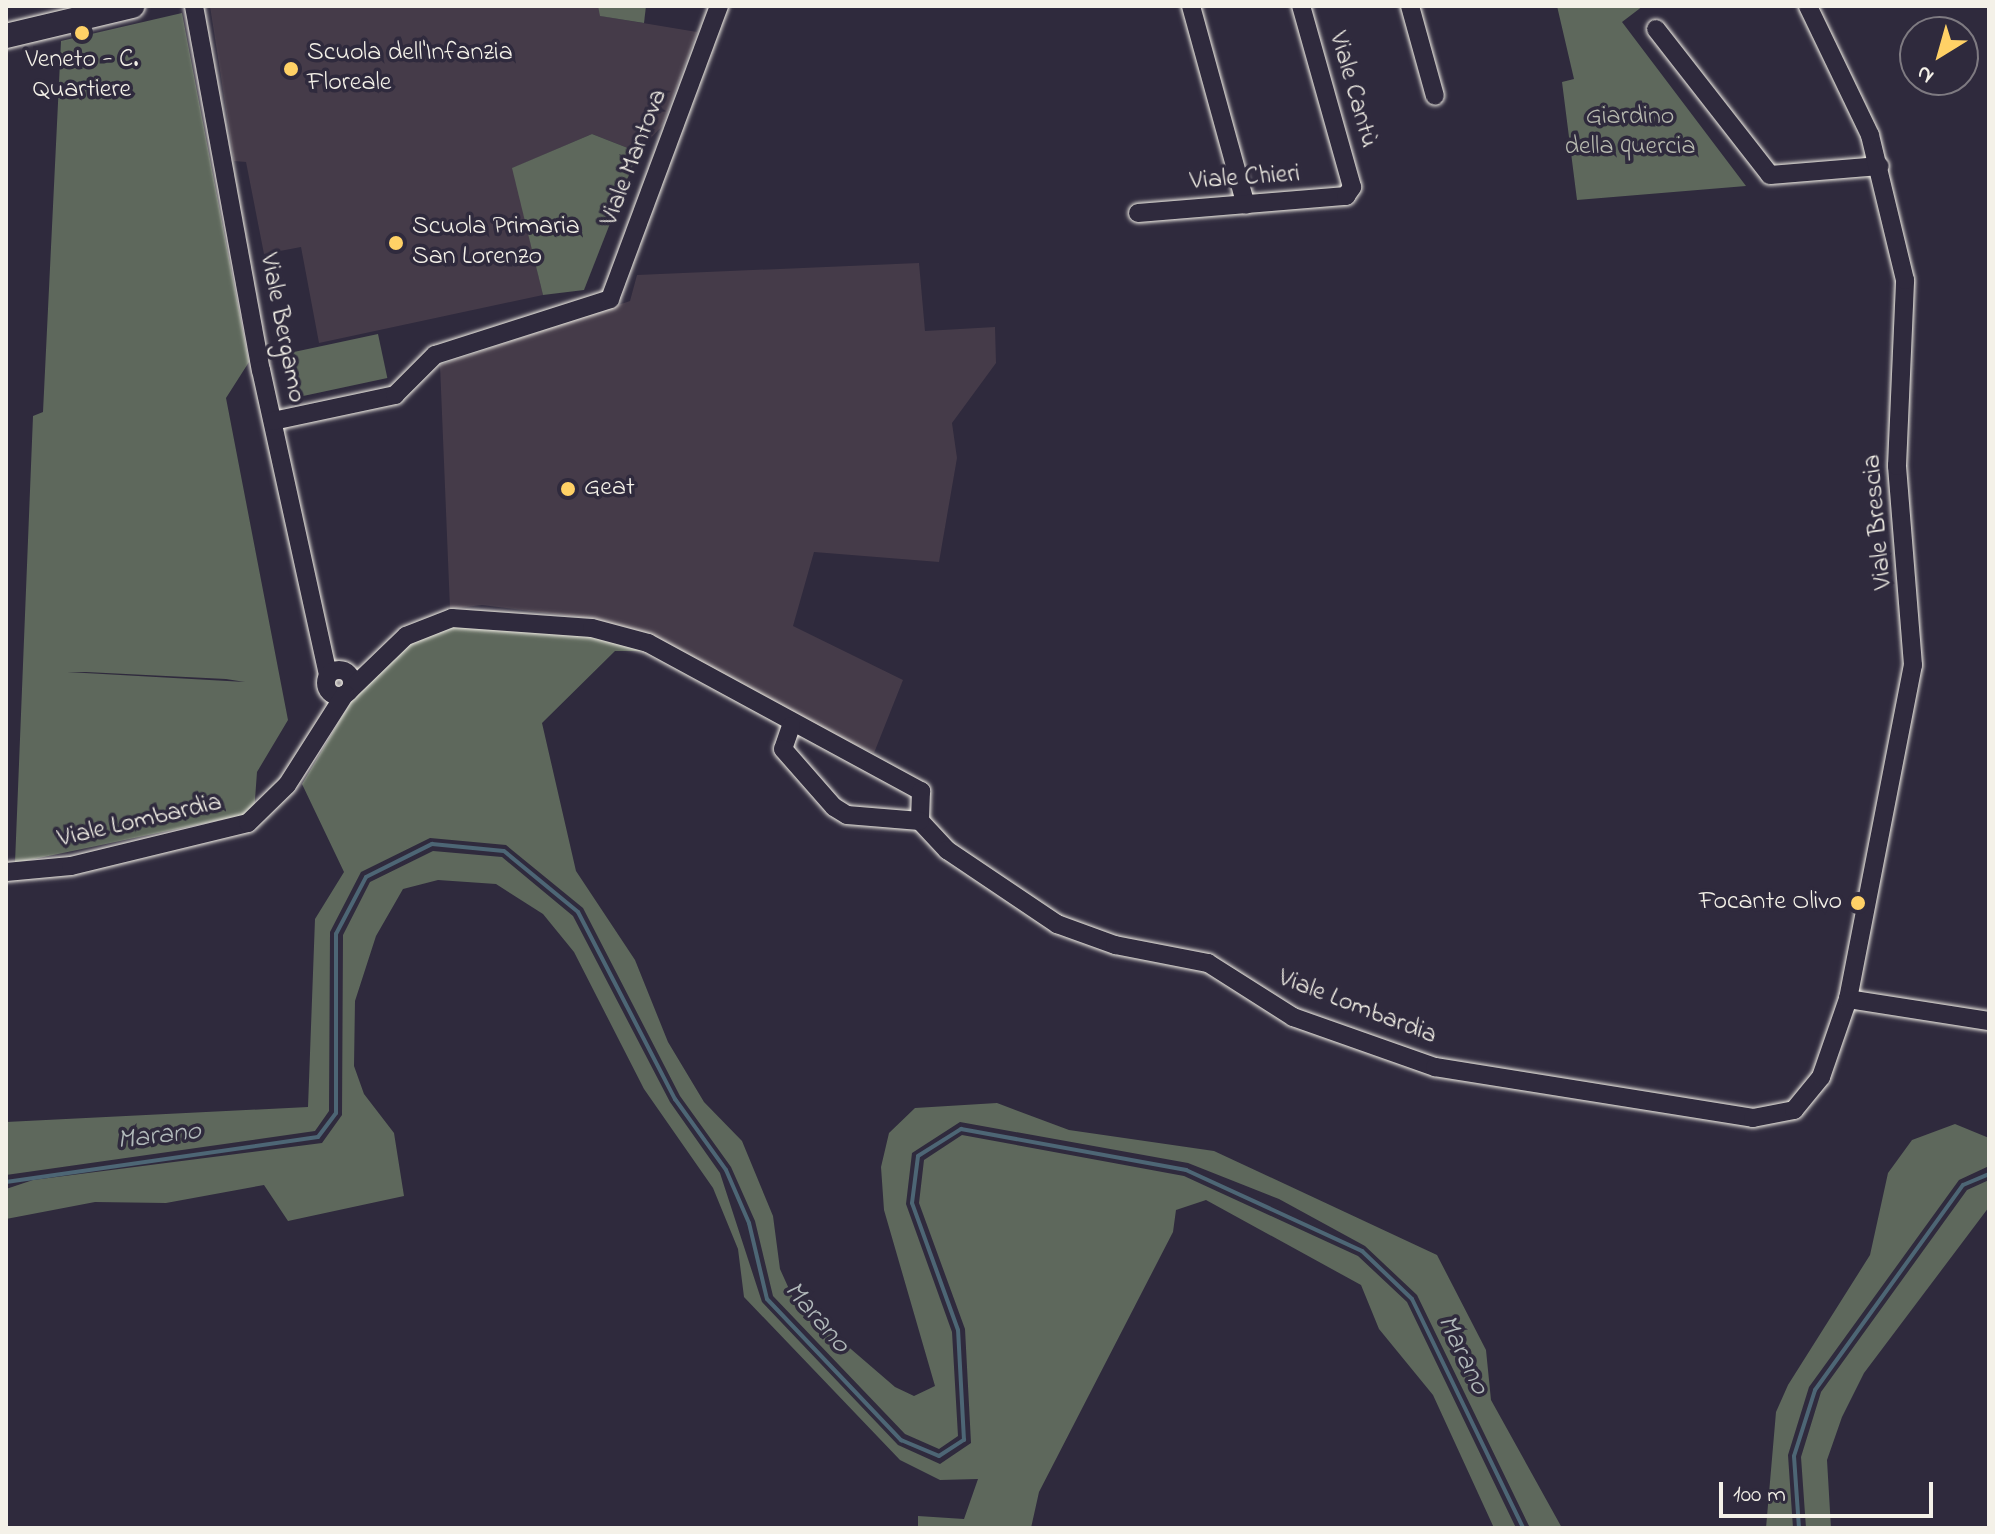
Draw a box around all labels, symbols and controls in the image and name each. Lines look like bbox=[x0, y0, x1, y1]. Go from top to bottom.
north arrow bbox=[1899, 16, 1979, 96]
marker: Veneto - C. Quartiere bbox=[73, 24, 91, 42]
street label: Viale Cantù bbox=[1321, 28, 1383, 152]
place label: Scuola dell'Infanzia Floreale bbox=[307, 38, 513, 100]
place label: Veneto - C. Quartiere bbox=[26, 45, 138, 106]
text: N bbox=[1910, 56, 1941, 91]
marker: Scuola dell'Infanzia Floreale bbox=[282, 60, 300, 78]
street label: Viale Mantova bbox=[595, 85, 675, 231]
park label: Giardino della quercia bbox=[1564, 102, 1696, 164]
street label: Viale Chieri bbox=[1189, 160, 1301, 198]
place label: Scuola Primaria San Lorenzo bbox=[412, 212, 580, 274]
marker: Scuola Primaria San Lorenzo bbox=[387, 234, 405, 252]
street label: Viale Bergamo bbox=[251, 251, 311, 405]
street label: Viale Brescia bbox=[1858, 453, 1900, 591]
place label: Geat bbox=[584, 473, 635, 505]
marker: Geat bbox=[559, 480, 577, 498]
street label: Viale Lombardia bbox=[55, 788, 225, 856]
place label: Focante Olivo bbox=[1699, 887, 1842, 919]
marker: Focante Olivo bbox=[1849, 894, 1867, 912]
street label: Viale Lombardia bbox=[1273, 963, 1441, 1053]
water label: Marano bbox=[115, 1115, 203, 1159]
water label: Marano bbox=[776, 1275, 856, 1361]
water label: Marano bbox=[1428, 1310, 1496, 1400]
scale bar bbox=[1723, 1466, 1937, 1516]
text: 100 m bbox=[1733, 1478, 1786, 1513]

